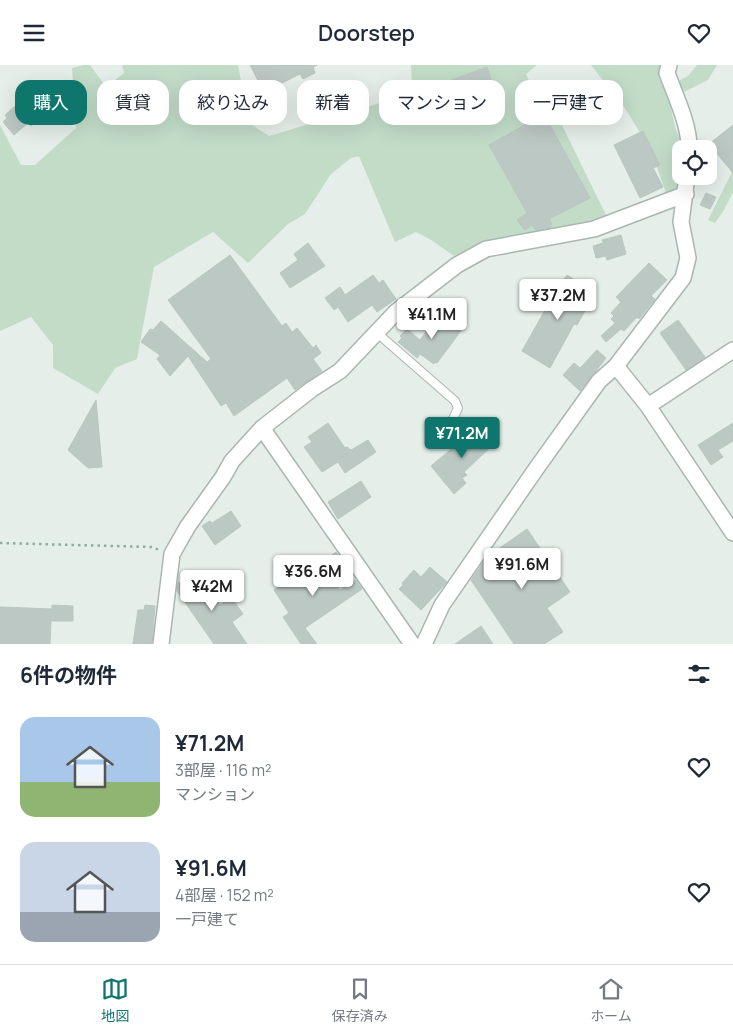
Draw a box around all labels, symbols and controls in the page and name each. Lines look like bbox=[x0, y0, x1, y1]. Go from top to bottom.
text: Doorstep bbox=[318, 18, 415, 48]
icon: menu bbox=[20, 19, 48, 47]
icon: heart bbox=[685, 19, 713, 47]
chip: 購入 bbox=[15, 80, 87, 125]
chip: 賃貸 bbox=[97, 80, 169, 125]
chip: 絞り込み bbox=[179, 80, 287, 125]
chip: 新着 bbox=[297, 80, 369, 125]
chip: マンション bbox=[379, 80, 505, 125]
chip: 一戸建て bbox=[515, 80, 623, 125]
map controls bbox=[672, 140, 717, 185]
button: locate bbox=[672, 140, 717, 185]
pin: ¥37.2M bbox=[517, 279, 599, 321]
text: ¥37.2M bbox=[530, 284, 586, 306]
pin: ¥41.1M bbox=[391, 297, 473, 340]
text: ¥41.1M bbox=[408, 303, 456, 325]
pin: ¥71.2M bbox=[421, 417, 503, 459]
text: ¥71.2M bbox=[436, 422, 488, 444]
pin: ¥91.6M bbox=[481, 547, 563, 590]
text: ¥91.6M bbox=[495, 553, 549, 575]
pin: ¥36.6M bbox=[272, 555, 354, 597]
text: ¥36.6M bbox=[284, 560, 342, 582]
pin: ¥42M bbox=[182, 569, 242, 612]
text: ¥42M bbox=[191, 575, 233, 597]
icon: filters bbox=[685, 660, 713, 688]
text: 6件の物件 bbox=[20, 661, 117, 689]
text: ¥71.2M bbox=[175, 729, 244, 757]
icon: home bbox=[60, 737, 120, 797]
icon: heart bbox=[685, 753, 713, 781]
text: 3部屋 · 116 m² bbox=[175, 759, 271, 781]
text: マンション bbox=[175, 783, 255, 805]
text: ¥91.6M bbox=[175, 854, 247, 882]
icon: home bbox=[60, 862, 120, 922]
icon: heart bbox=[685, 878, 713, 906]
text: 4部屋 · 152 m² bbox=[175, 884, 274, 906]
text: 一戸建て bbox=[175, 908, 239, 930]
tab: 地図 bbox=[101, 975, 129, 1025]
tab: 保存済み bbox=[332, 975, 388, 1025]
tab: ホーム bbox=[590, 975, 632, 1025]

